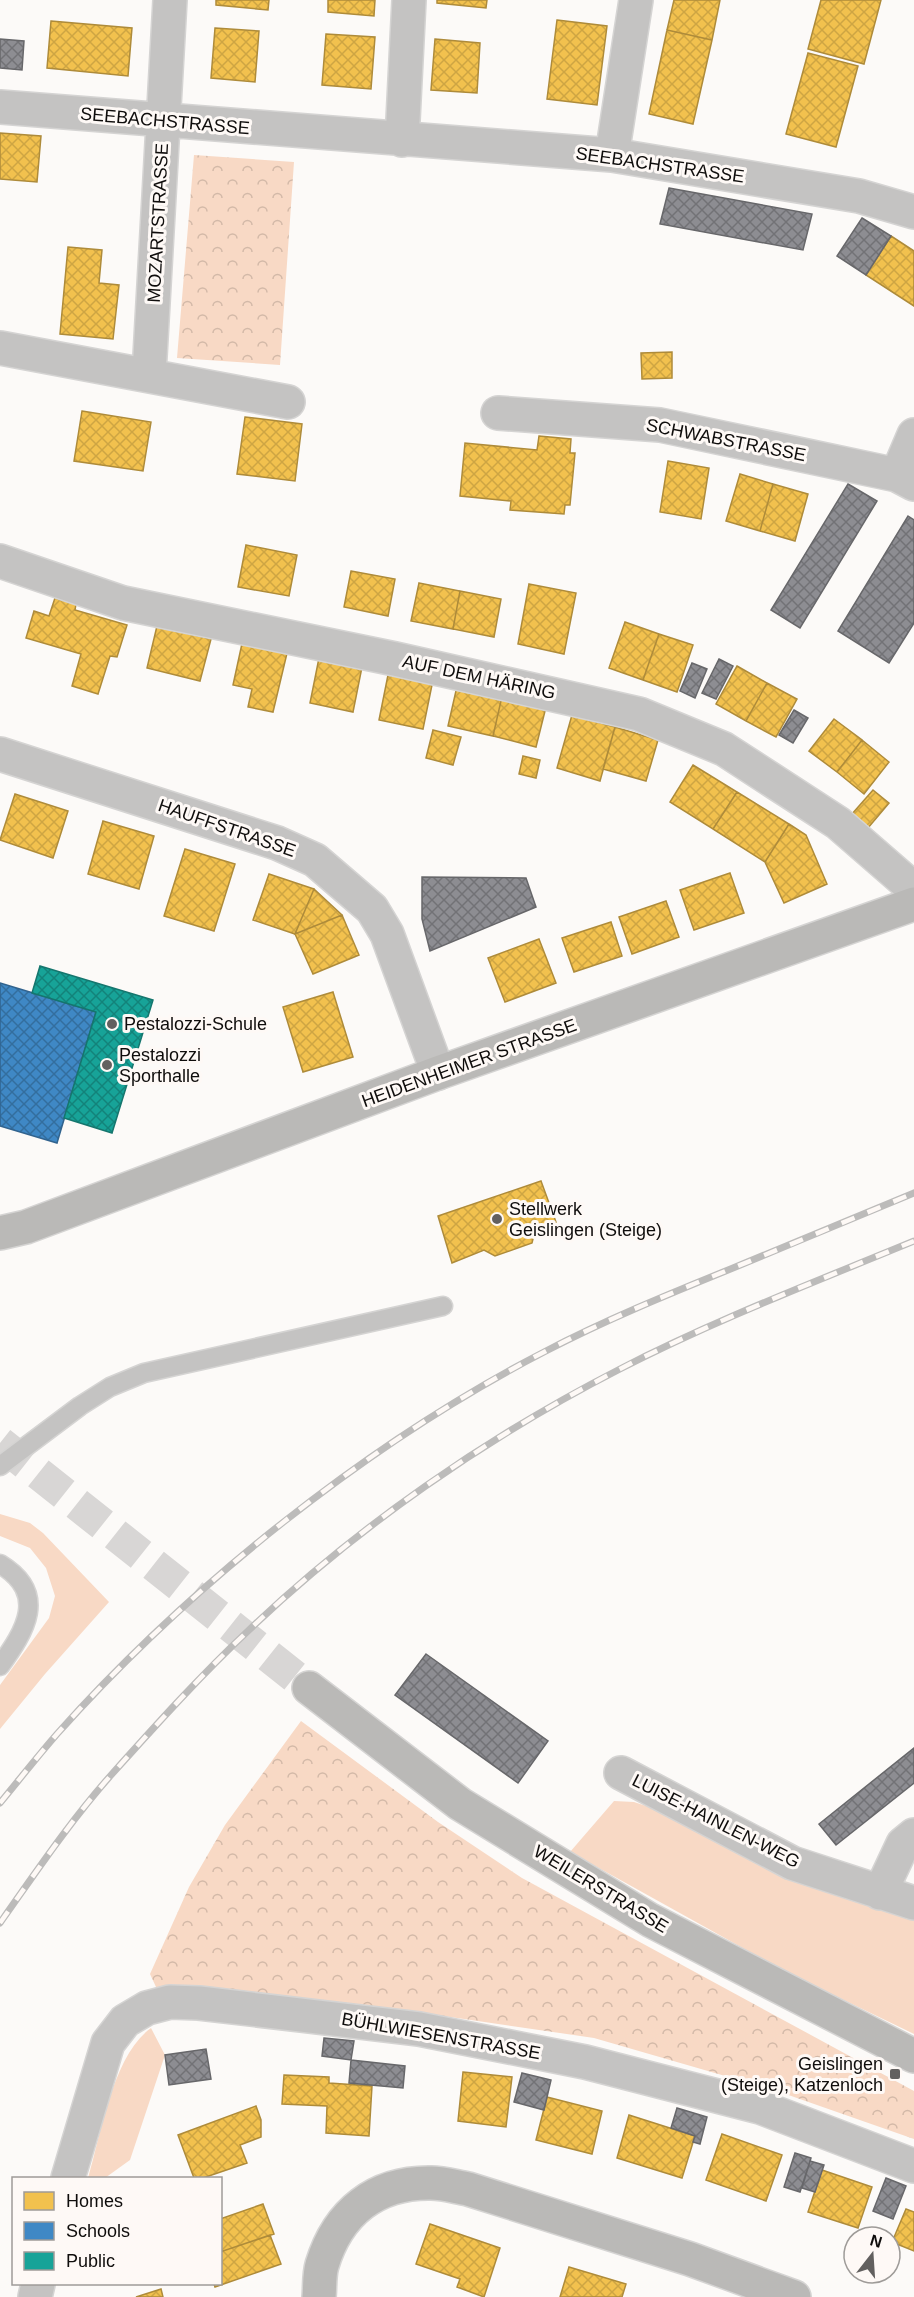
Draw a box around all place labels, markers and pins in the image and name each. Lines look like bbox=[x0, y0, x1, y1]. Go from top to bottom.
place label: Pestalozzi-Schule bbox=[124, 1014, 267, 1034]
marker: Pestalozzi-Schule bbox=[105, 1017, 119, 1031]
place label: Pestalozzi Sporthalle bbox=[119, 1045, 201, 1086]
marker: Pestalozzi Sporthalle bbox=[100, 1058, 114, 1072]
place label: Stellwerk Geislingen (Steige) bbox=[509, 1199, 662, 1240]
marker: Stellwerk Geislingen (Steige) bbox=[490, 1212, 504, 1226]
place label: Geislingen (Steige), Katzenloch bbox=[721, 2054, 883, 2095]
marker: Geislingen (Steige), Katzenloch bbox=[888, 2067, 902, 2081]

